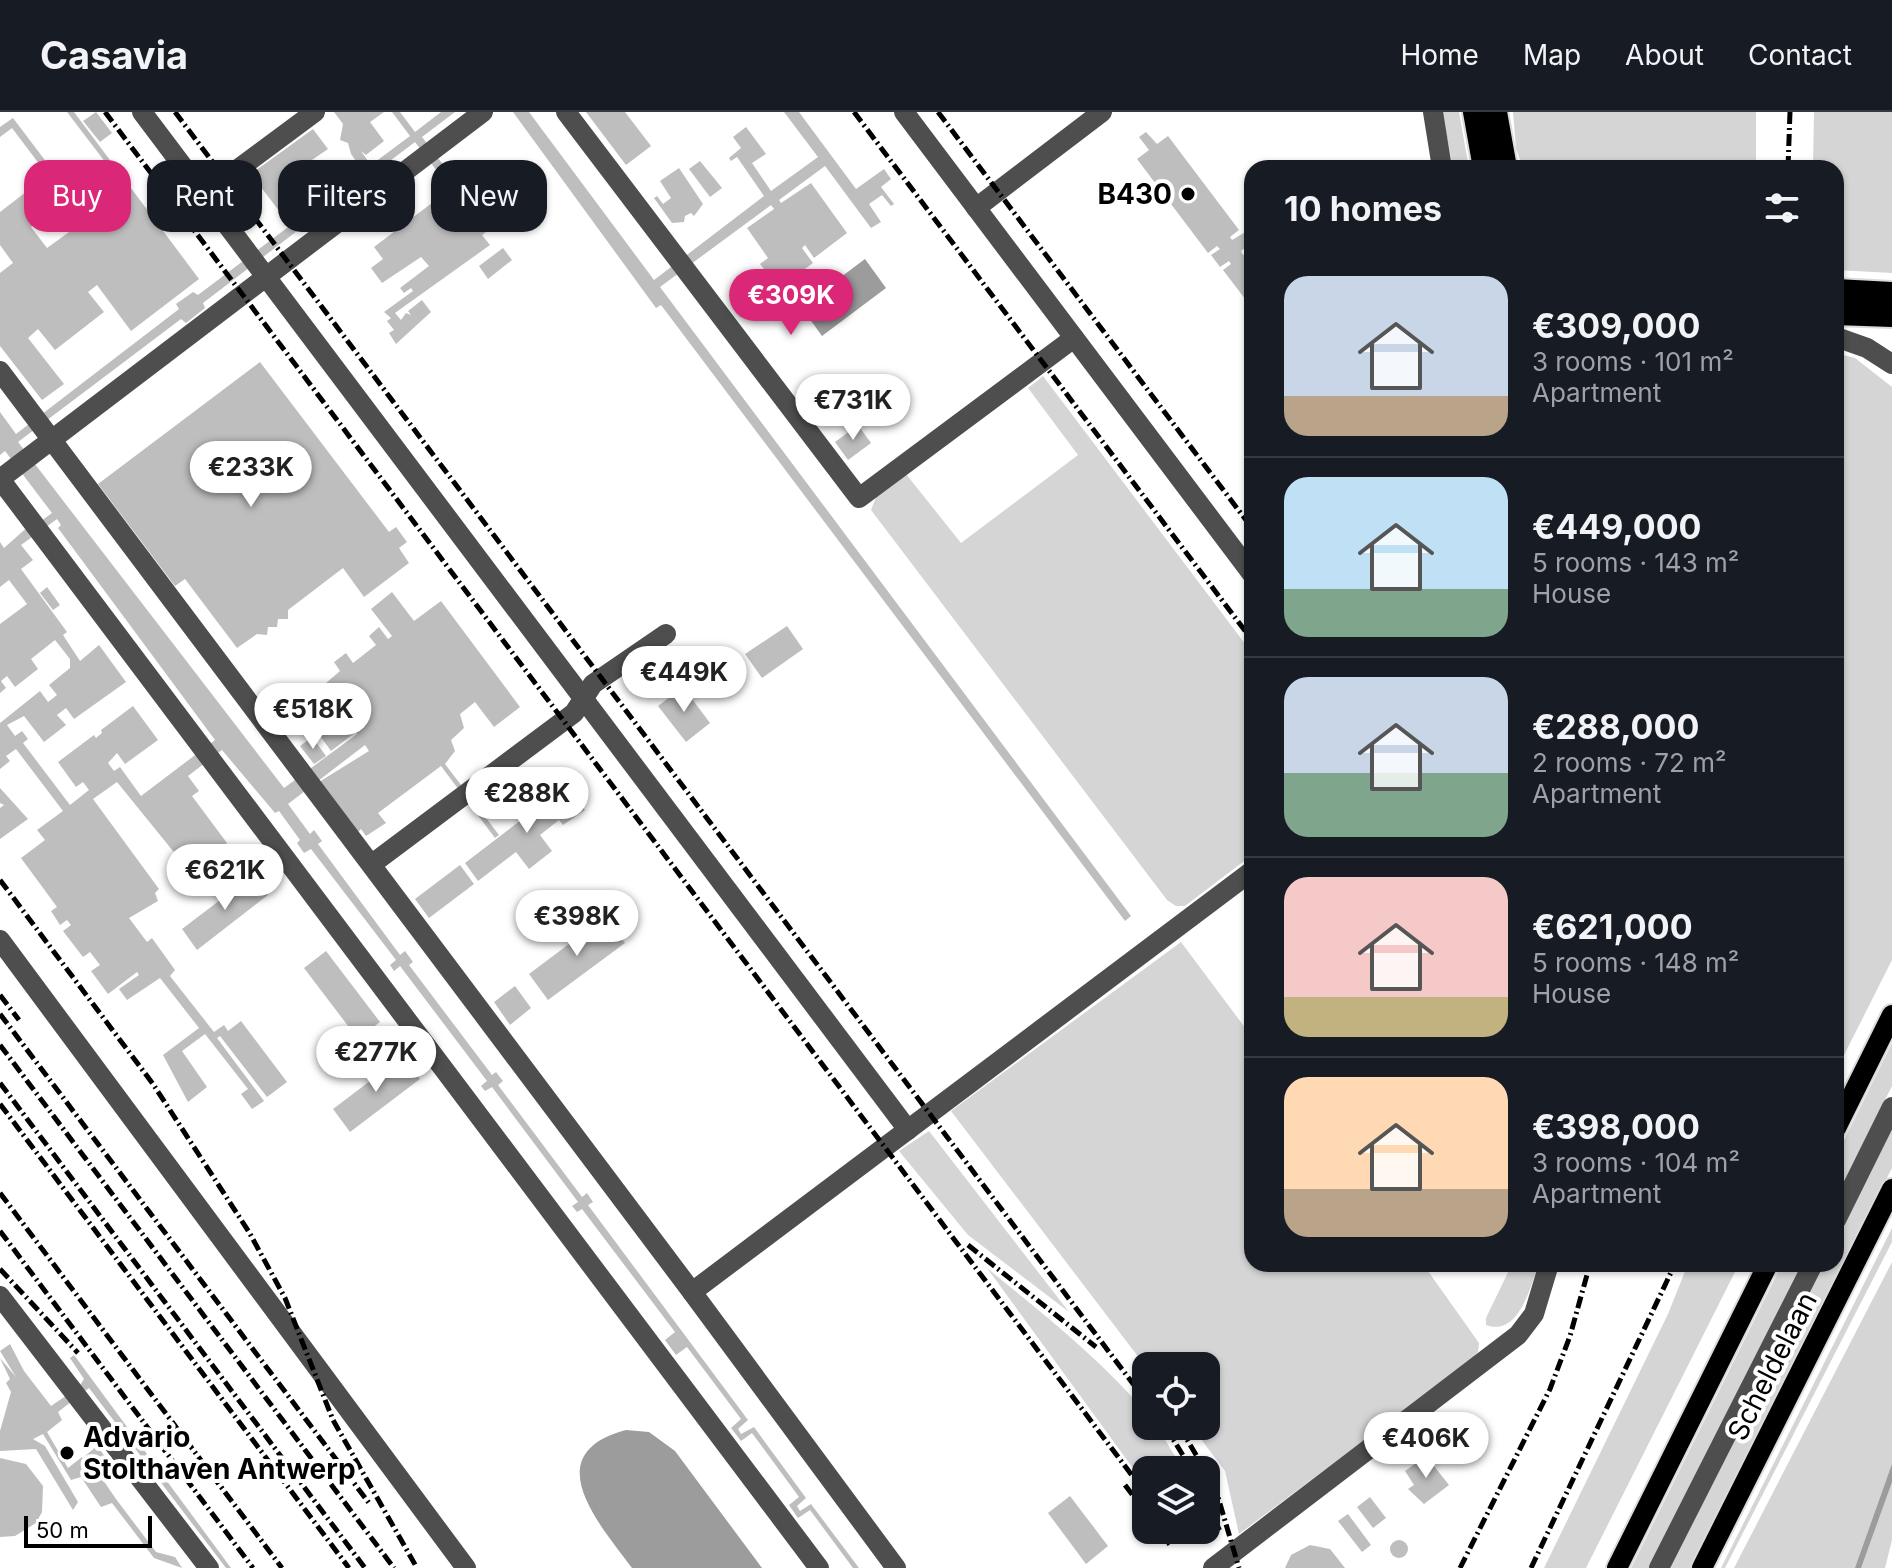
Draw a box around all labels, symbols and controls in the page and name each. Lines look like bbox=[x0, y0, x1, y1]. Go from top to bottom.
text: Casavia bbox=[40, 32, 188, 78]
text: Home bbox=[1400, 38, 1479, 72]
text: Map bbox=[1523, 38, 1581, 72]
text: About bbox=[1625, 38, 1704, 72]
text: Contact bbox=[1748, 38, 1852, 72]
chip: Buy bbox=[24, 160, 131, 232]
chip: Rent bbox=[147, 160, 262, 232]
chip: Filters bbox=[278, 160, 415, 232]
chip: New bbox=[431, 160, 547, 232]
place label: B430 bbox=[1098, 177, 1172, 211]
marker: B430 bbox=[1179, 185, 1197, 203]
icon: filters bbox=[1760, 186, 1804, 230]
text: 10 homes bbox=[1284, 188, 1442, 229]
pin: €309K bbox=[735, 269, 847, 337]
text: €309K bbox=[747, 279, 835, 310]
text: €309,000 bbox=[1532, 305, 1700, 346]
icon: home bbox=[1348, 308, 1444, 404]
text: 3 rooms · 101 m² bbox=[1532, 346, 1734, 377]
pin: €731K bbox=[797, 374, 909, 442]
text: Apartment bbox=[1532, 377, 1661, 408]
text: €731K bbox=[813, 384, 893, 415]
pin: €233K bbox=[195, 441, 307, 509]
text: €233K bbox=[208, 451, 294, 482]
text: €449,000 bbox=[1532, 506, 1702, 547]
icon: home bbox=[1348, 509, 1444, 605]
text: 5 rooms · 143 m² bbox=[1532, 547, 1739, 578]
text: House bbox=[1532, 578, 1611, 609]
pin: €449K bbox=[628, 646, 740, 714]
text: €449K bbox=[640, 656, 728, 687]
pin: €518K bbox=[257, 683, 369, 751]
text: €518K bbox=[272, 693, 354, 724]
text: €288,000 bbox=[1532, 706, 1699, 747]
icon: home bbox=[1348, 709, 1444, 805]
text: 2 rooms · 72 m² bbox=[1532, 747, 1726, 778]
pin: €288K bbox=[471, 767, 583, 835]
text: €288K bbox=[484, 777, 570, 808]
text: Apartment bbox=[1532, 778, 1661, 809]
pin: €621K bbox=[169, 844, 281, 912]
text: €621K bbox=[185, 854, 265, 885]
pin: €398K bbox=[521, 890, 633, 958]
text: €398K bbox=[533, 900, 621, 931]
text: €621,000 bbox=[1532, 906, 1693, 947]
icon: home bbox=[1348, 909, 1444, 1005]
text: 5 rooms · 148 m² bbox=[1532, 947, 1739, 978]
text: House bbox=[1532, 978, 1611, 1009]
pin: €277K bbox=[320, 1026, 432, 1094]
text: €277K bbox=[334, 1036, 418, 1067]
text: €398,000 bbox=[1532, 1106, 1700, 1147]
icon: home bbox=[1348, 1109, 1444, 1205]
text: 3 rooms · 104 m² bbox=[1532, 1147, 1740, 1178]
text: Apartment bbox=[1532, 1178, 1661, 1209]
street label: Scheldelaan bbox=[1720, 1286, 1824, 1446]
map controls bbox=[1132, 1352, 1220, 1544]
button: locate bbox=[1132, 1352, 1220, 1440]
pin: €406K bbox=[1370, 1412, 1482, 1480]
place label: Advario Stolthaven Antwerp bbox=[83, 1420, 356, 1486]
text: €406K bbox=[1382, 1422, 1470, 1453]
marker: Advario Stolthaven Antwerp bbox=[58, 1444, 76, 1462]
button: layers bbox=[1132, 1456, 1220, 1544]
scale bar bbox=[24, 1512, 152, 1548]
text: 50 m bbox=[36, 1517, 89, 1543]

